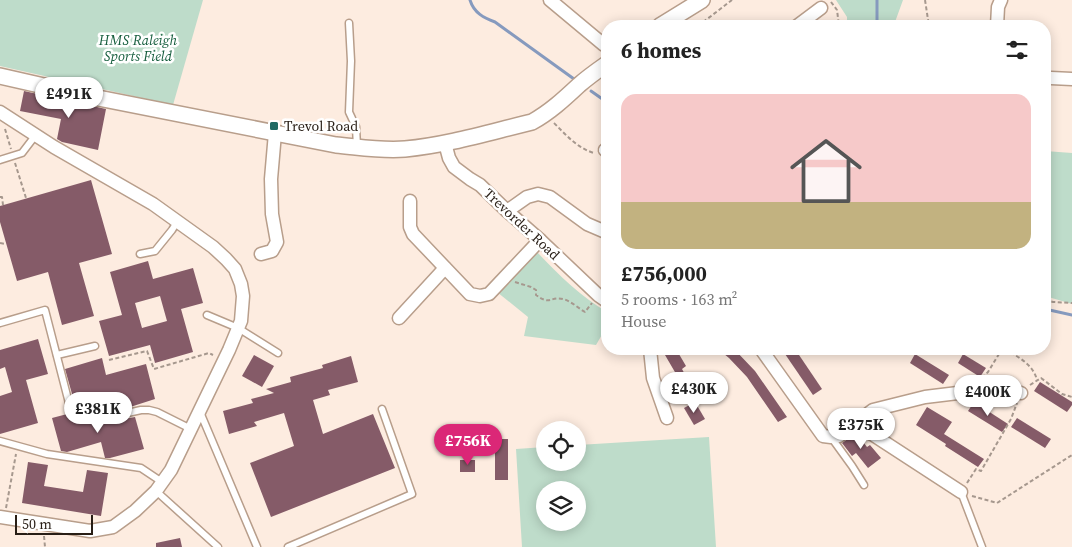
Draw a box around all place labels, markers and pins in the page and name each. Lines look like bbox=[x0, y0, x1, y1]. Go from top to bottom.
pin: £491K bbox=[34, 76, 104, 119]
place label: Trevol Road bbox=[284, 116, 358, 136]
marker: Trevol Road bbox=[268, 120, 280, 132]
pin: £430K bbox=[659, 372, 729, 414]
pin: £400K bbox=[953, 374, 1023, 417]
pin: £381K bbox=[63, 392, 133, 434]
pin: £375K bbox=[826, 408, 896, 450]
pin: £756K bbox=[433, 424, 503, 466]

